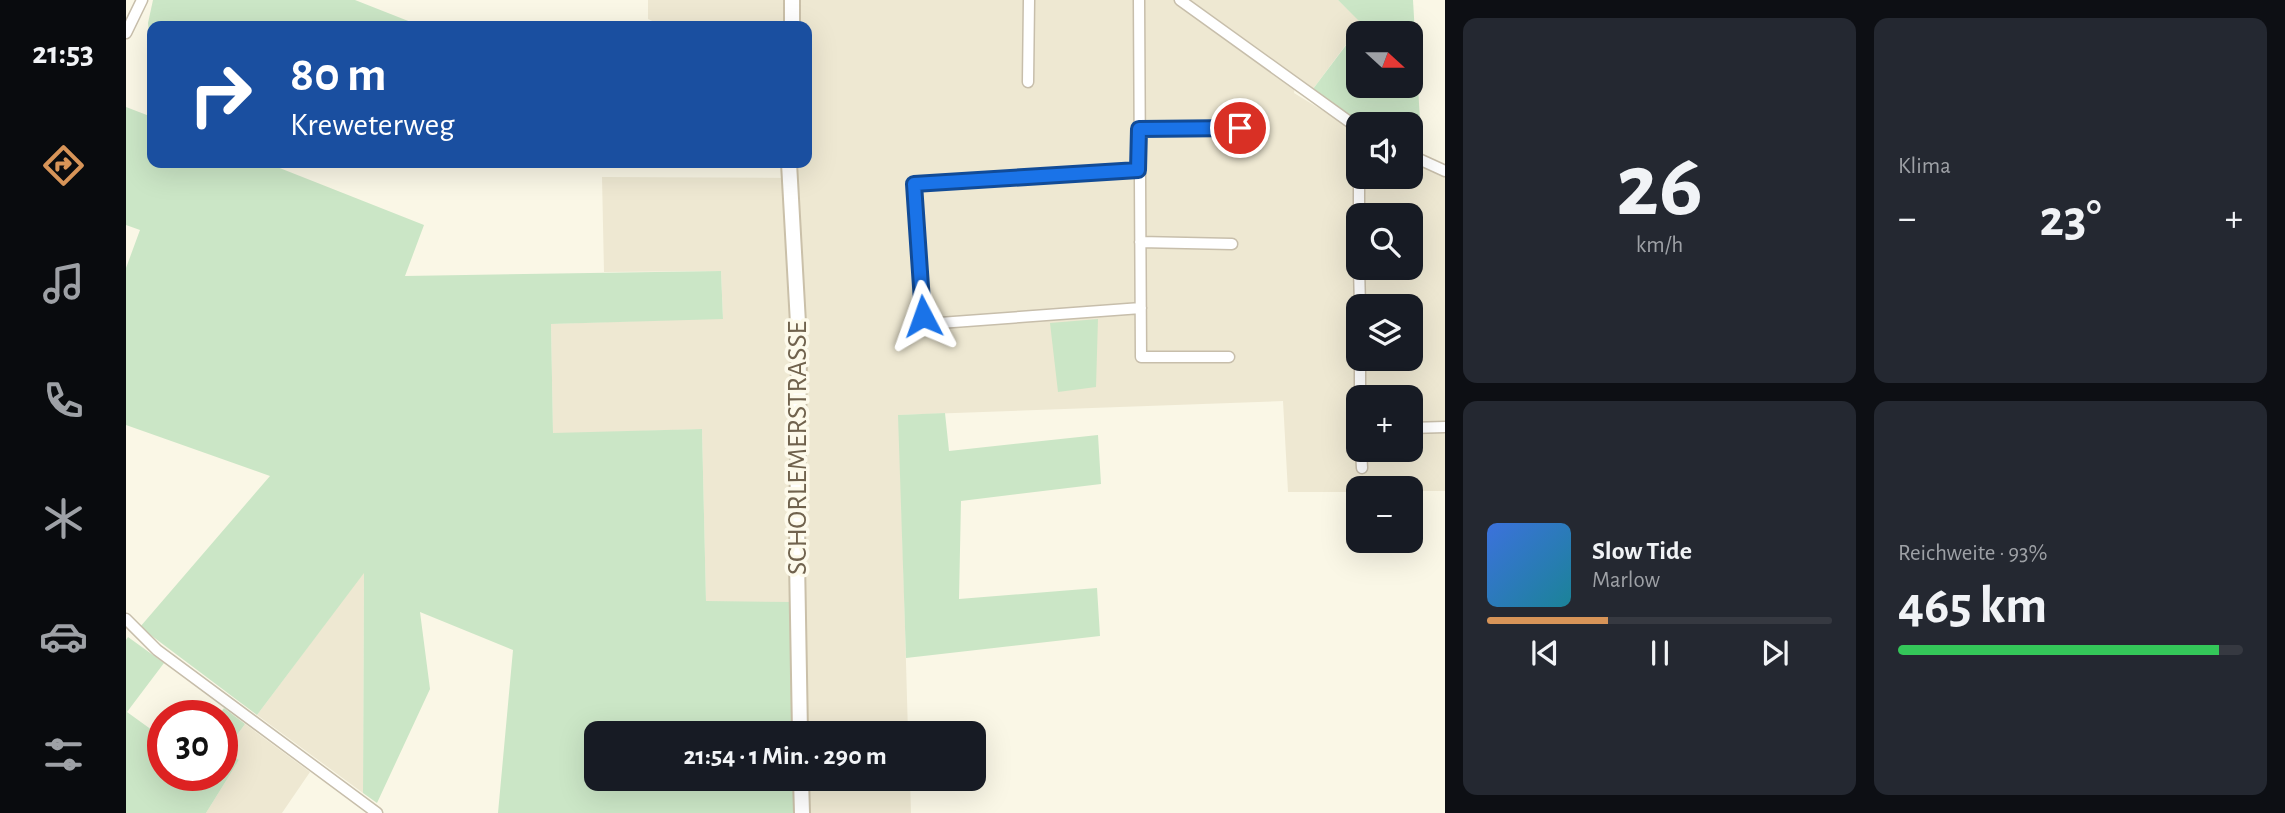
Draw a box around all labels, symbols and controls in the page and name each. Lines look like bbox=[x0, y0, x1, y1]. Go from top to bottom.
north arrow bbox=[1346, 21, 1423, 98]
map controls bbox=[1346, 21, 1423, 553]
text: 21:53 bbox=[32, 37, 94, 69]
icon: right bbox=[175, 49, 266, 140]
text: 80 m bbox=[290, 51, 387, 100]
pin bbox=[1210, 98, 1270, 158]
text: Kreweterweg bbox=[290, 109, 454, 141]
icon: arrive bbox=[1221, 109, 1259, 147]
button: sound bbox=[1346, 112, 1423, 189]
icon: directions bbox=[39, 141, 88, 190]
text: 26 bbox=[1616, 141, 1703, 232]
text: Klima bbox=[1898, 155, 1951, 178]
text: 23° bbox=[2039, 193, 2102, 245]
text: − bbox=[1898, 200, 1916, 238]
text: + bbox=[2225, 200, 2243, 238]
button: search bbox=[1346, 203, 1423, 280]
text: km/h bbox=[1636, 234, 1683, 257]
icon: music bbox=[39, 259, 88, 308]
position arrow bbox=[886, 279, 960, 353]
button: layers bbox=[1346, 294, 1423, 371]
street label: SCHORLEMERSTRASSE bbox=[784, 321, 812, 575]
icon: phone bbox=[39, 376, 88, 425]
button: + bbox=[1346, 385, 1423, 462]
button: − bbox=[1346, 476, 1423, 553]
icon: climate bbox=[39, 494, 88, 543]
text: Slow Tide bbox=[1592, 538, 1692, 564]
text: Reichweite · 93% bbox=[1898, 542, 2048, 565]
text: Marlow bbox=[1592, 569, 1660, 592]
text: 465 km bbox=[1898, 580, 2047, 632]
icon: car bbox=[39, 612, 88, 661]
icon: previous bbox=[1526, 634, 1564, 672]
icon: pause bbox=[1641, 634, 1679, 672]
icon: next bbox=[1756, 634, 1794, 672]
speed limit sign: 30 bbox=[147, 700, 238, 791]
icon: filters bbox=[39, 730, 88, 779]
text: 21:54 · 1 Min. · 290 m bbox=[683, 743, 887, 769]

